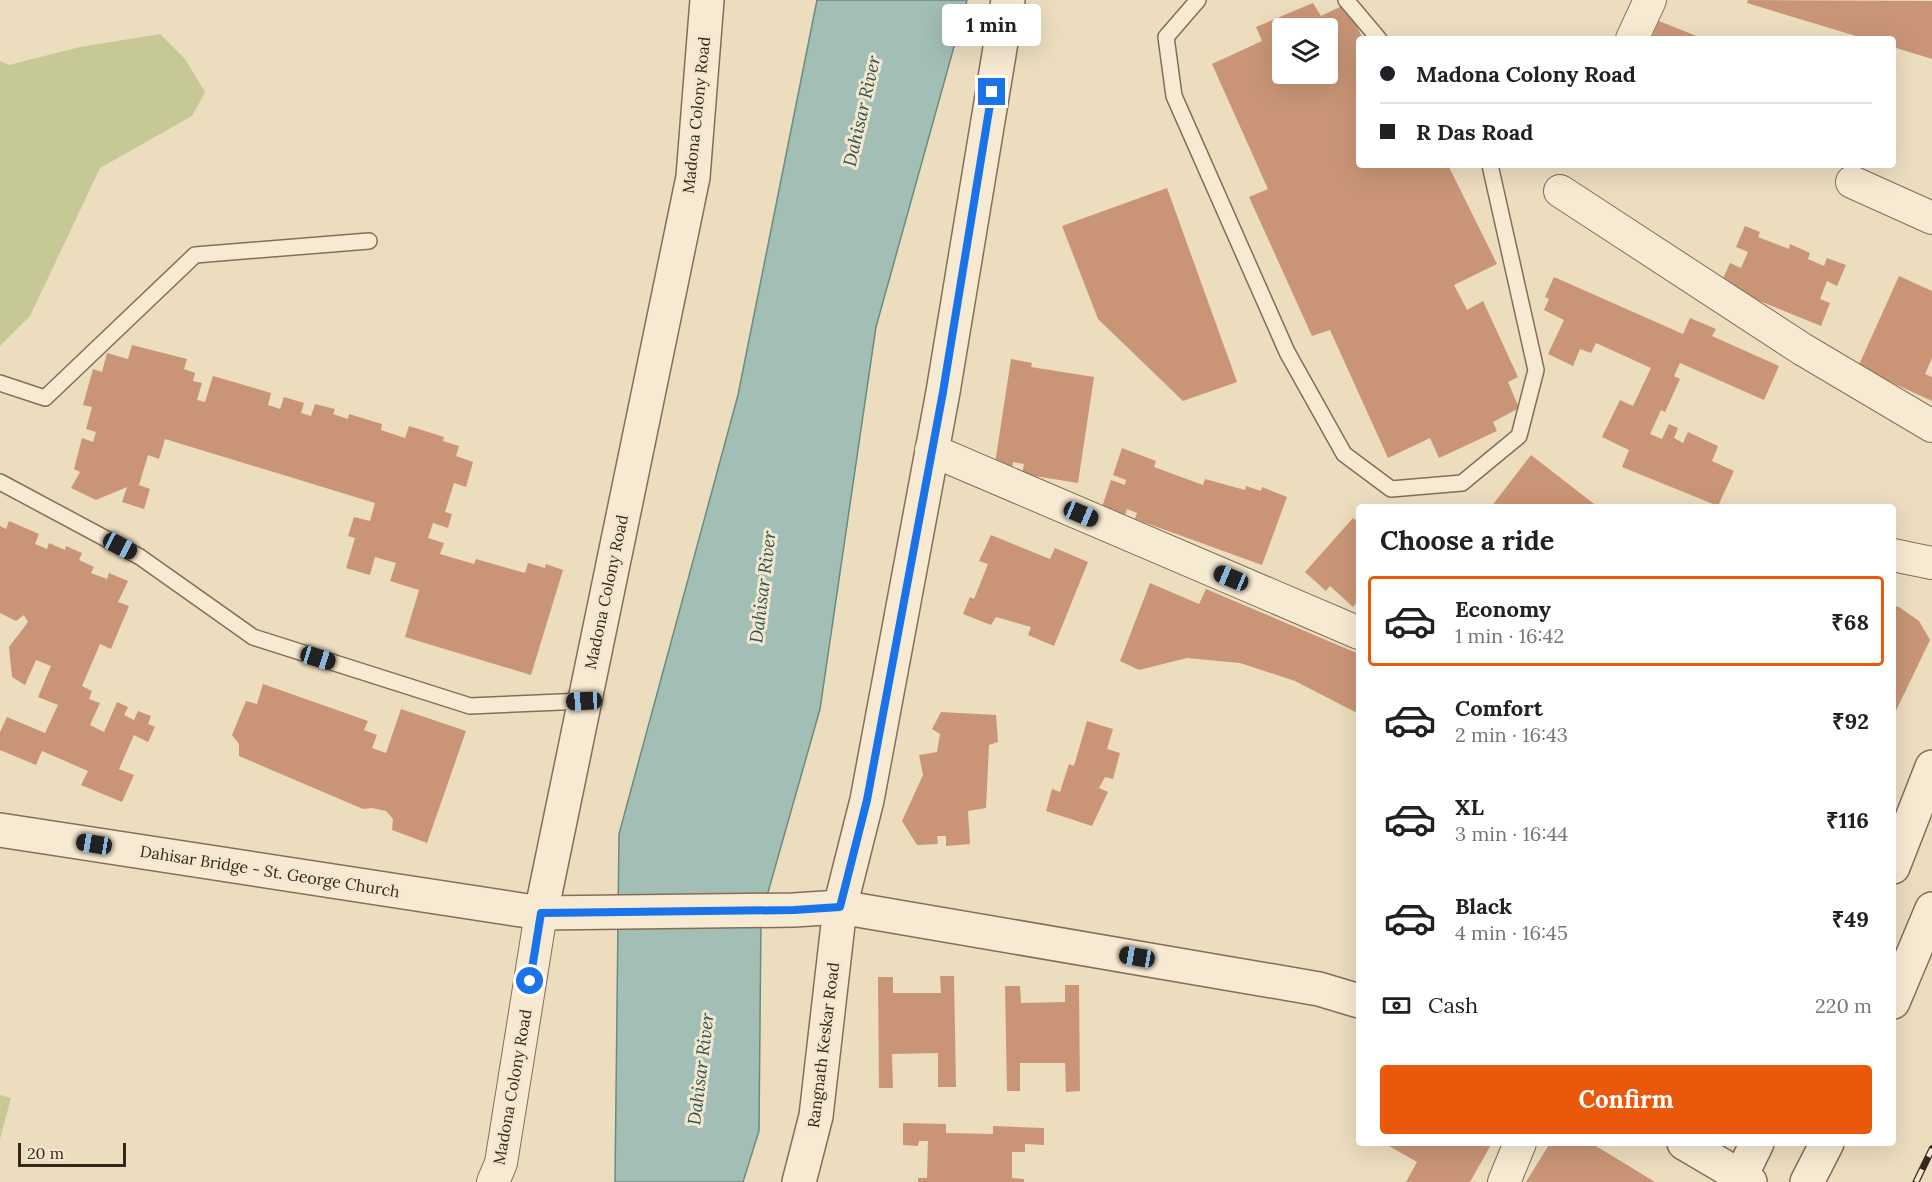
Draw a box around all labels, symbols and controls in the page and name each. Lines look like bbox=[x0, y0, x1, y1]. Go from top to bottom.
callout: 1 min bbox=[942, 5, 1042, 47]
text: 1 min bbox=[966, 12, 1017, 37]
map controls bbox=[1272, 18, 1338, 84]
button: layers bbox=[1272, 18, 1338, 84]
street label: Madona Colony Road bbox=[678, 35, 714, 194]
water label: Dahisar River bbox=[838, 52, 886, 169]
text: Madona Colony Road bbox=[1416, 60, 1636, 88]
route end bbox=[978, 78, 1005, 105]
text: R Das Road bbox=[1416, 118, 1533, 146]
car bbox=[1061, 499, 1101, 529]
street label: Madona Colony Road bbox=[580, 512, 632, 671]
text: Choose a ride bbox=[1380, 523, 1554, 557]
water label: Dahisar River bbox=[744, 529, 781, 644]
car bbox=[100, 530, 140, 562]
car bbox=[1211, 563, 1251, 593]
icon: car bbox=[1383, 594, 1437, 648]
text: Economy bbox=[1455, 595, 1551, 623]
text: ₹68 bbox=[1831, 608, 1869, 636]
text: 1 min · 16:42 bbox=[1455, 623, 1564, 648]
car bbox=[298, 644, 338, 672]
car bbox=[566, 691, 602, 711]
icon: car bbox=[1383, 693, 1437, 747]
text: Comfort bbox=[1455, 694, 1543, 722]
text: ₹92 bbox=[1832, 707, 1869, 735]
text: 2 min · 16:43 bbox=[1455, 722, 1568, 747]
icon: car bbox=[1383, 792, 1437, 846]
text: XL bbox=[1455, 793, 1484, 821]
text: ₹116 bbox=[1826, 806, 1869, 834]
text: 3 min · 16:44 bbox=[1455, 821, 1568, 846]
car bbox=[75, 832, 113, 856]
street label: Dahisar Bridge - St. George Church bbox=[139, 841, 402, 901]
icon: car bbox=[1383, 891, 1437, 945]
text: Black bbox=[1455, 892, 1512, 920]
text: ₹49 bbox=[1832, 905, 1869, 933]
text: 4 min · 16:45 bbox=[1455, 920, 1568, 945]
car bbox=[1118, 945, 1156, 969]
street label: Rangnath Keskar Road bbox=[803, 961, 843, 1129]
route start bbox=[516, 967, 543, 994]
icon: cash bbox=[1380, 989, 1413, 1022]
text: Cash bbox=[1428, 991, 1478, 1019]
text: 220 m bbox=[1815, 993, 1872, 1018]
street label: Madona Colony Road bbox=[488, 1007, 536, 1166]
water label: Dahisar River bbox=[682, 1011, 719, 1126]
button: Confirm bbox=[1380, 1065, 1872, 1134]
scale bar bbox=[18, 1140, 126, 1168]
text: 20 m bbox=[27, 1143, 64, 1163]

